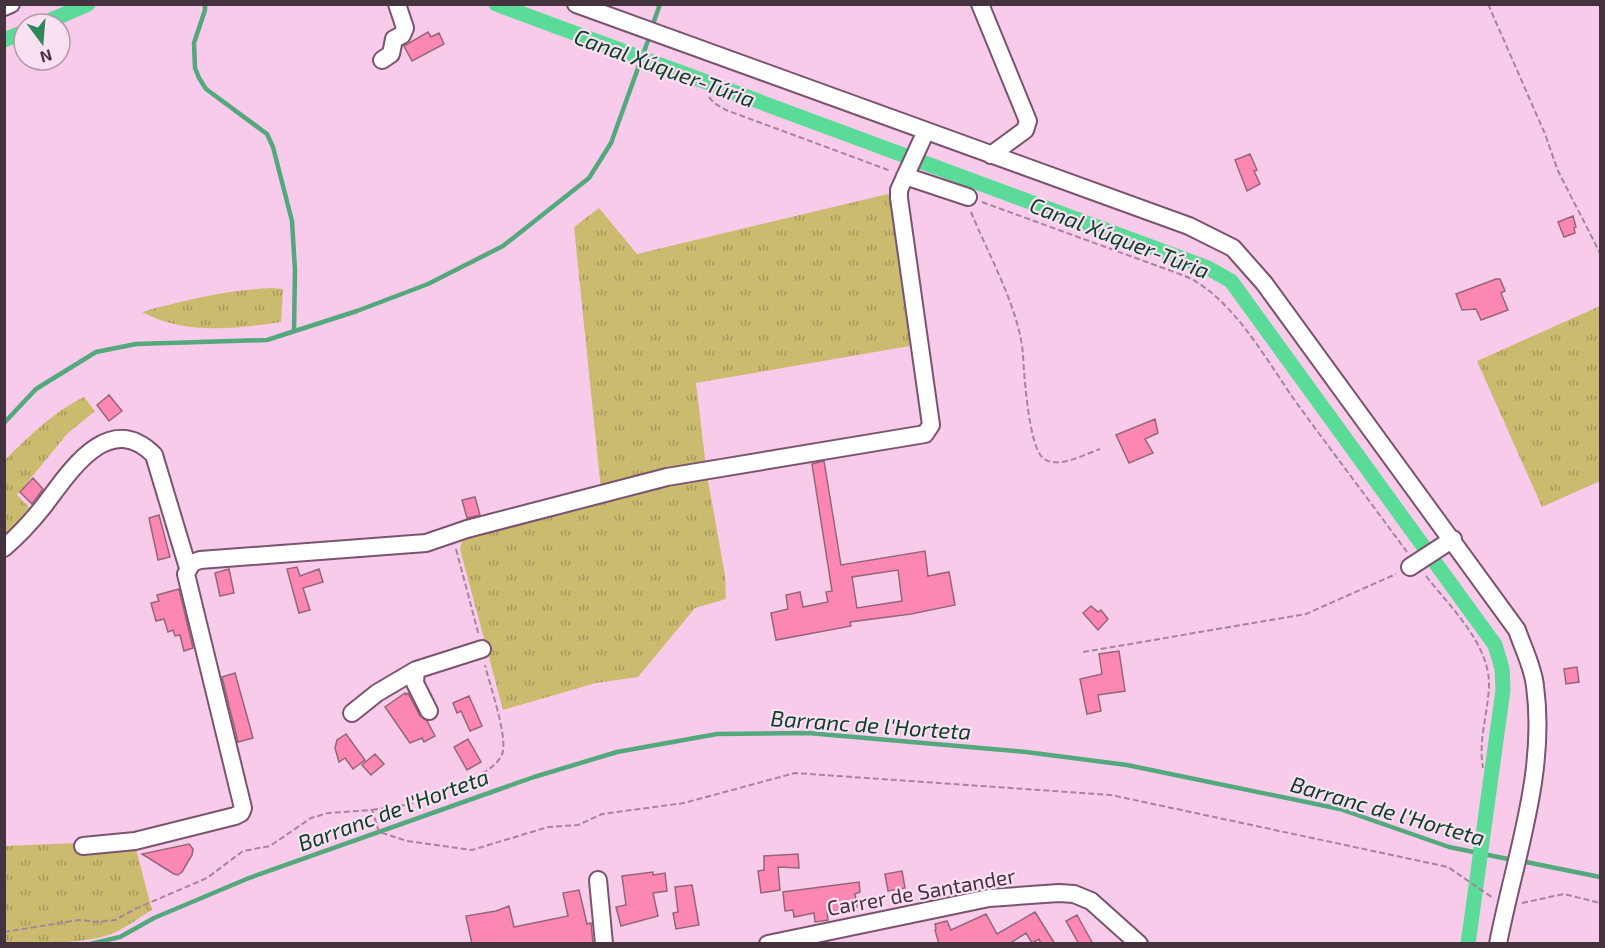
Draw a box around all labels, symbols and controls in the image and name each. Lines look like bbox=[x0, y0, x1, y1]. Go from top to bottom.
north arrow bbox=[12, 12, 72, 72]
water label: Canal Xúquer-Túria bbox=[571, 22, 759, 112]
text: N bbox=[38, 46, 54, 68]
water label: Canal Xúquer-Túria bbox=[1026, 191, 1214, 283]
water label: Barranc de l'Horteta bbox=[770, 704, 972, 744]
water label: Barranc de l'Horteta bbox=[294, 762, 492, 856]
water label: Barranc de l'Horteta bbox=[1288, 770, 1488, 850]
street label: Carrer de Santander bbox=[825, 862, 1018, 920]

